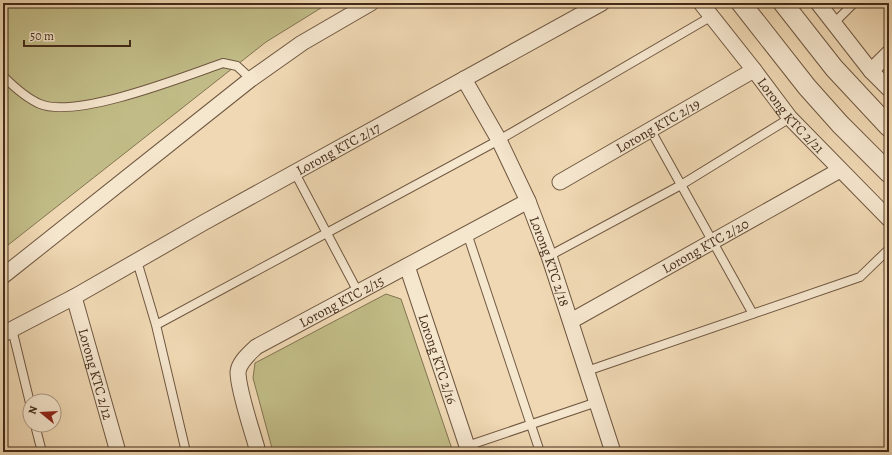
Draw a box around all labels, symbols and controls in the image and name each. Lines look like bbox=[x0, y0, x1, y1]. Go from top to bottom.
scale bar bbox=[24, 22, 130, 48]
text: 50 m bbox=[30, 28, 54, 44]
street label: Lorong KTC 2/21 bbox=[753, 74, 829, 158]
street label: Lorong KTC 2/19 bbox=[613, 94, 704, 158]
street label: Lorong KTC 2/17 bbox=[293, 118, 384, 180]
street label: Lorong KTC 2/18 bbox=[525, 214, 574, 309]
street label: Lorong KTC 2/20 bbox=[659, 214, 752, 278]
street label: Lorong KTC 2/15 bbox=[296, 271, 387, 332]
street label: Lorong KTC 2/16 bbox=[414, 311, 461, 407]
street label: Lorong KTC 2/12 bbox=[73, 326, 117, 422]
north arrow bbox=[22, 393, 62, 433]
text: N bbox=[25, 404, 41, 416]

